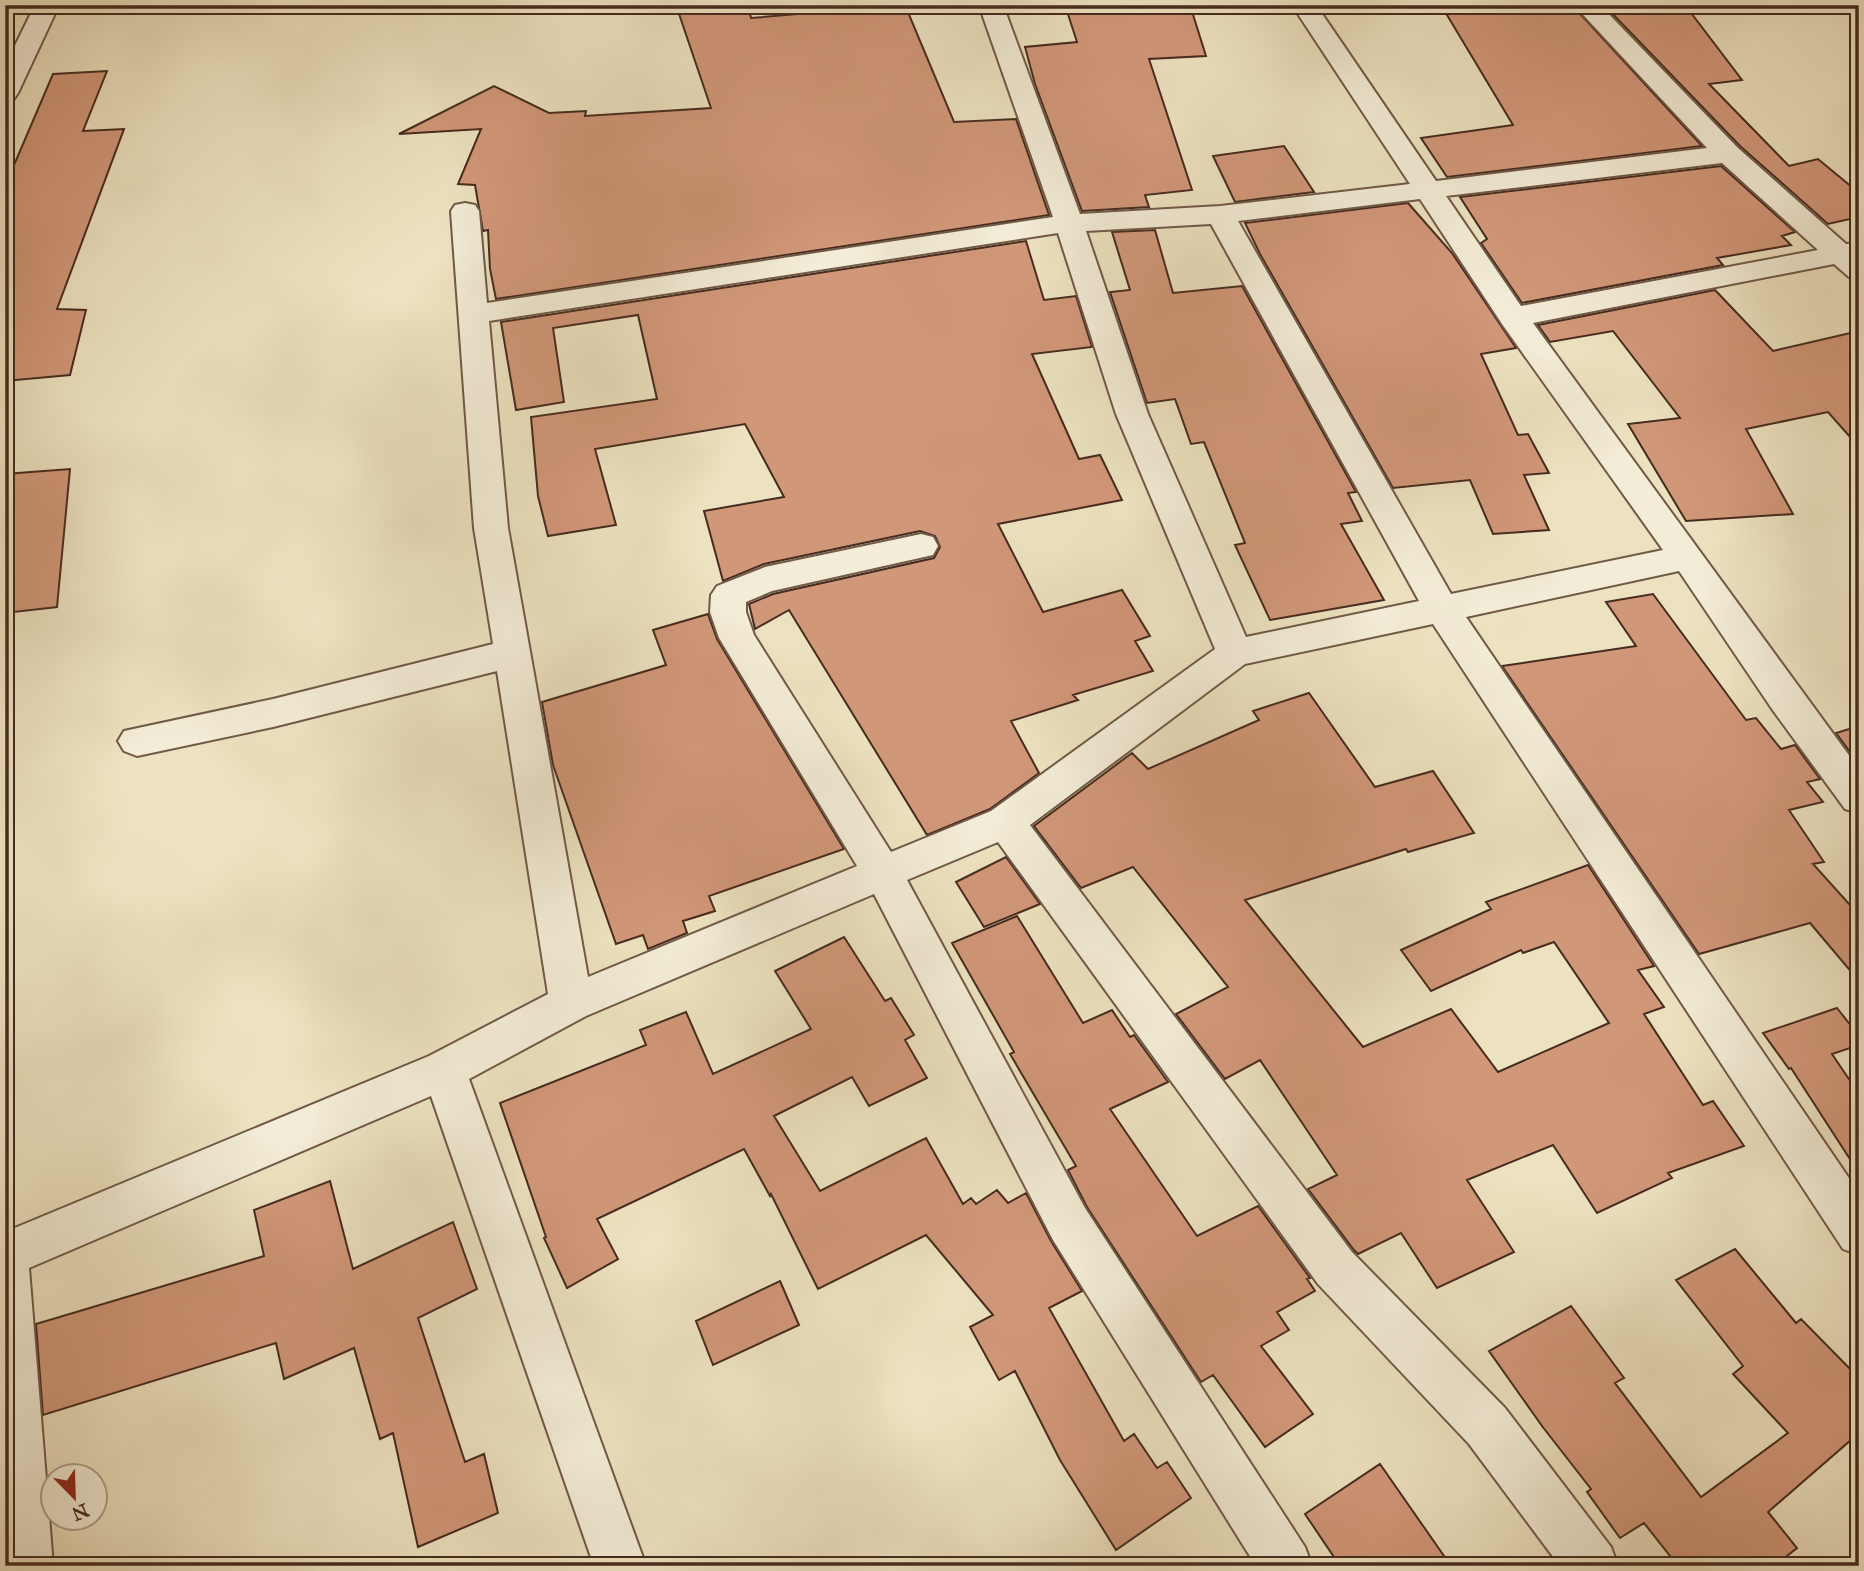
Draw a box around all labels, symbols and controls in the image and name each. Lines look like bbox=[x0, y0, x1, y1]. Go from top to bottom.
north arrow bbox=[38, 1462, 108, 1532]
text: N bbox=[69, 1498, 92, 1526]

